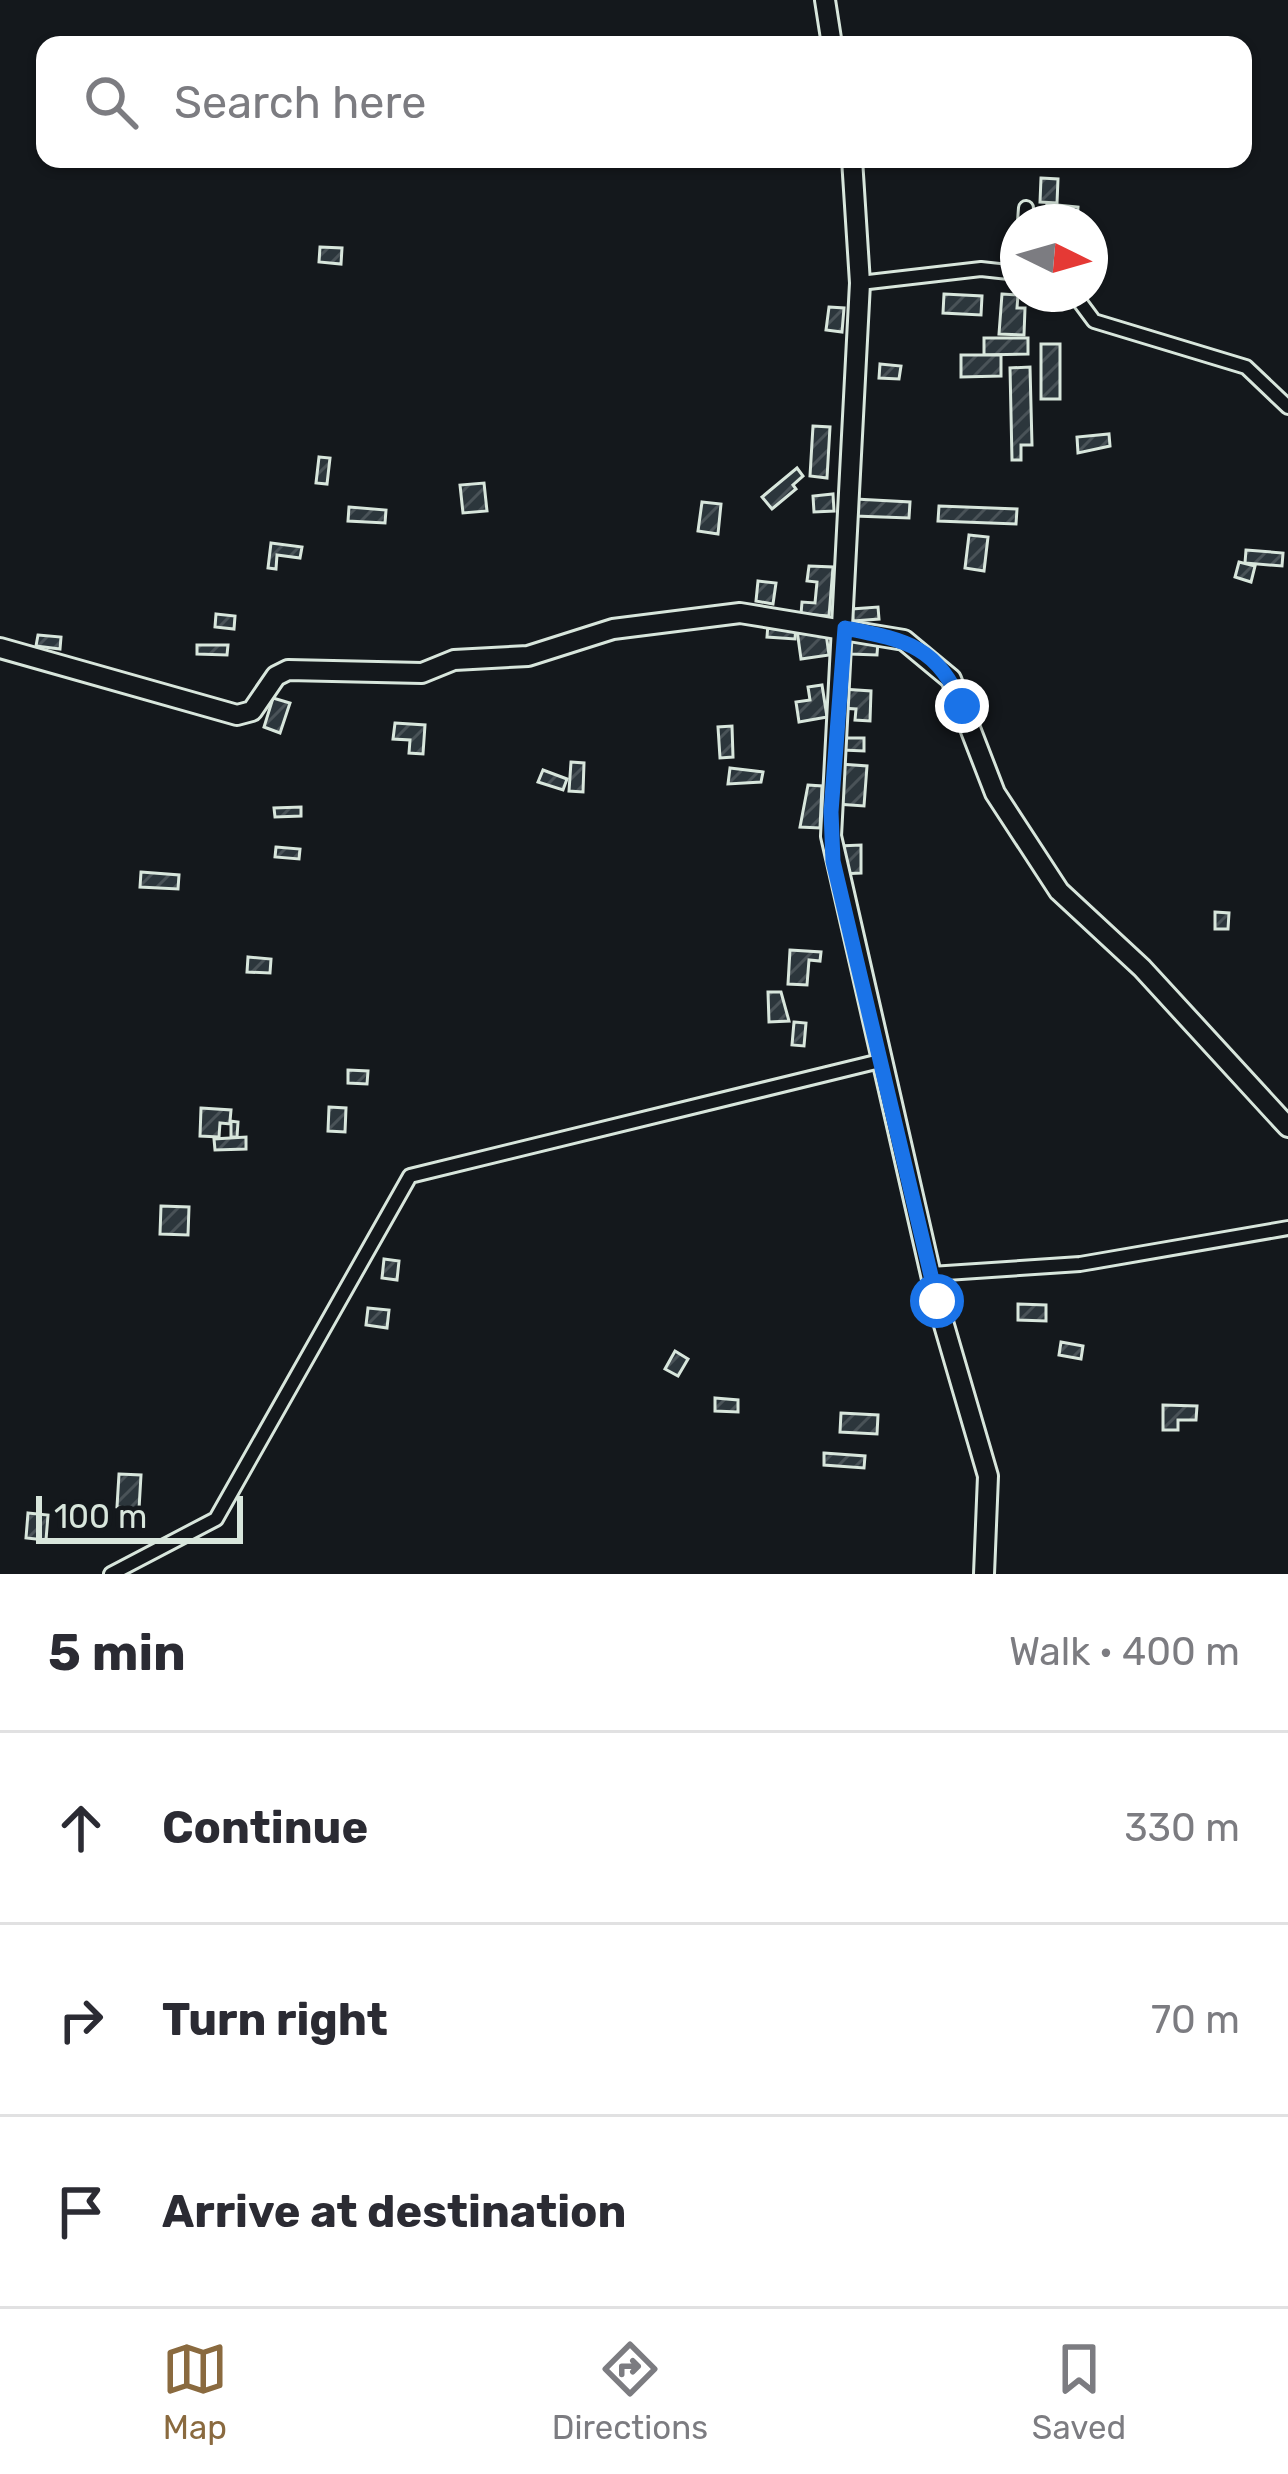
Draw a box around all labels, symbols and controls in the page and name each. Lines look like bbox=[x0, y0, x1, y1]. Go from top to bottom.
search box bbox=[36, 36, 1252, 168]
icon: search bbox=[78, 69, 144, 135]
text: Search here bbox=[174, 76, 426, 129]
north arrow bbox=[1000, 204, 1108, 312]
route end bbox=[935, 679, 989, 733]
route start bbox=[910, 1274, 964, 1328]
scale bar bbox=[36, 1490, 243, 1543]
text: 100 m bbox=[54, 1497, 147, 1536]
text: 5 min bbox=[48, 1622, 186, 1683]
text: Walk · 400 m bbox=[1009, 1629, 1240, 1675]
icon: ahead bbox=[48, 1795, 114, 1861]
text: Continue bbox=[162, 1801, 368, 1854]
text: 330 m bbox=[1124, 1805, 1240, 1851]
icon: right bbox=[48, 1987, 114, 2053]
text: Turn right bbox=[162, 1993, 388, 2046]
text: 70 m bbox=[1151, 1997, 1240, 2043]
icon: arrive bbox=[48, 2179, 114, 2245]
text: Arrive at destination bbox=[162, 2185, 627, 2238]
tab: Map bbox=[162, 2336, 228, 2447]
tab: Directions bbox=[552, 2336, 708, 2447]
tab: Saved bbox=[1032, 2336, 1126, 2447]

